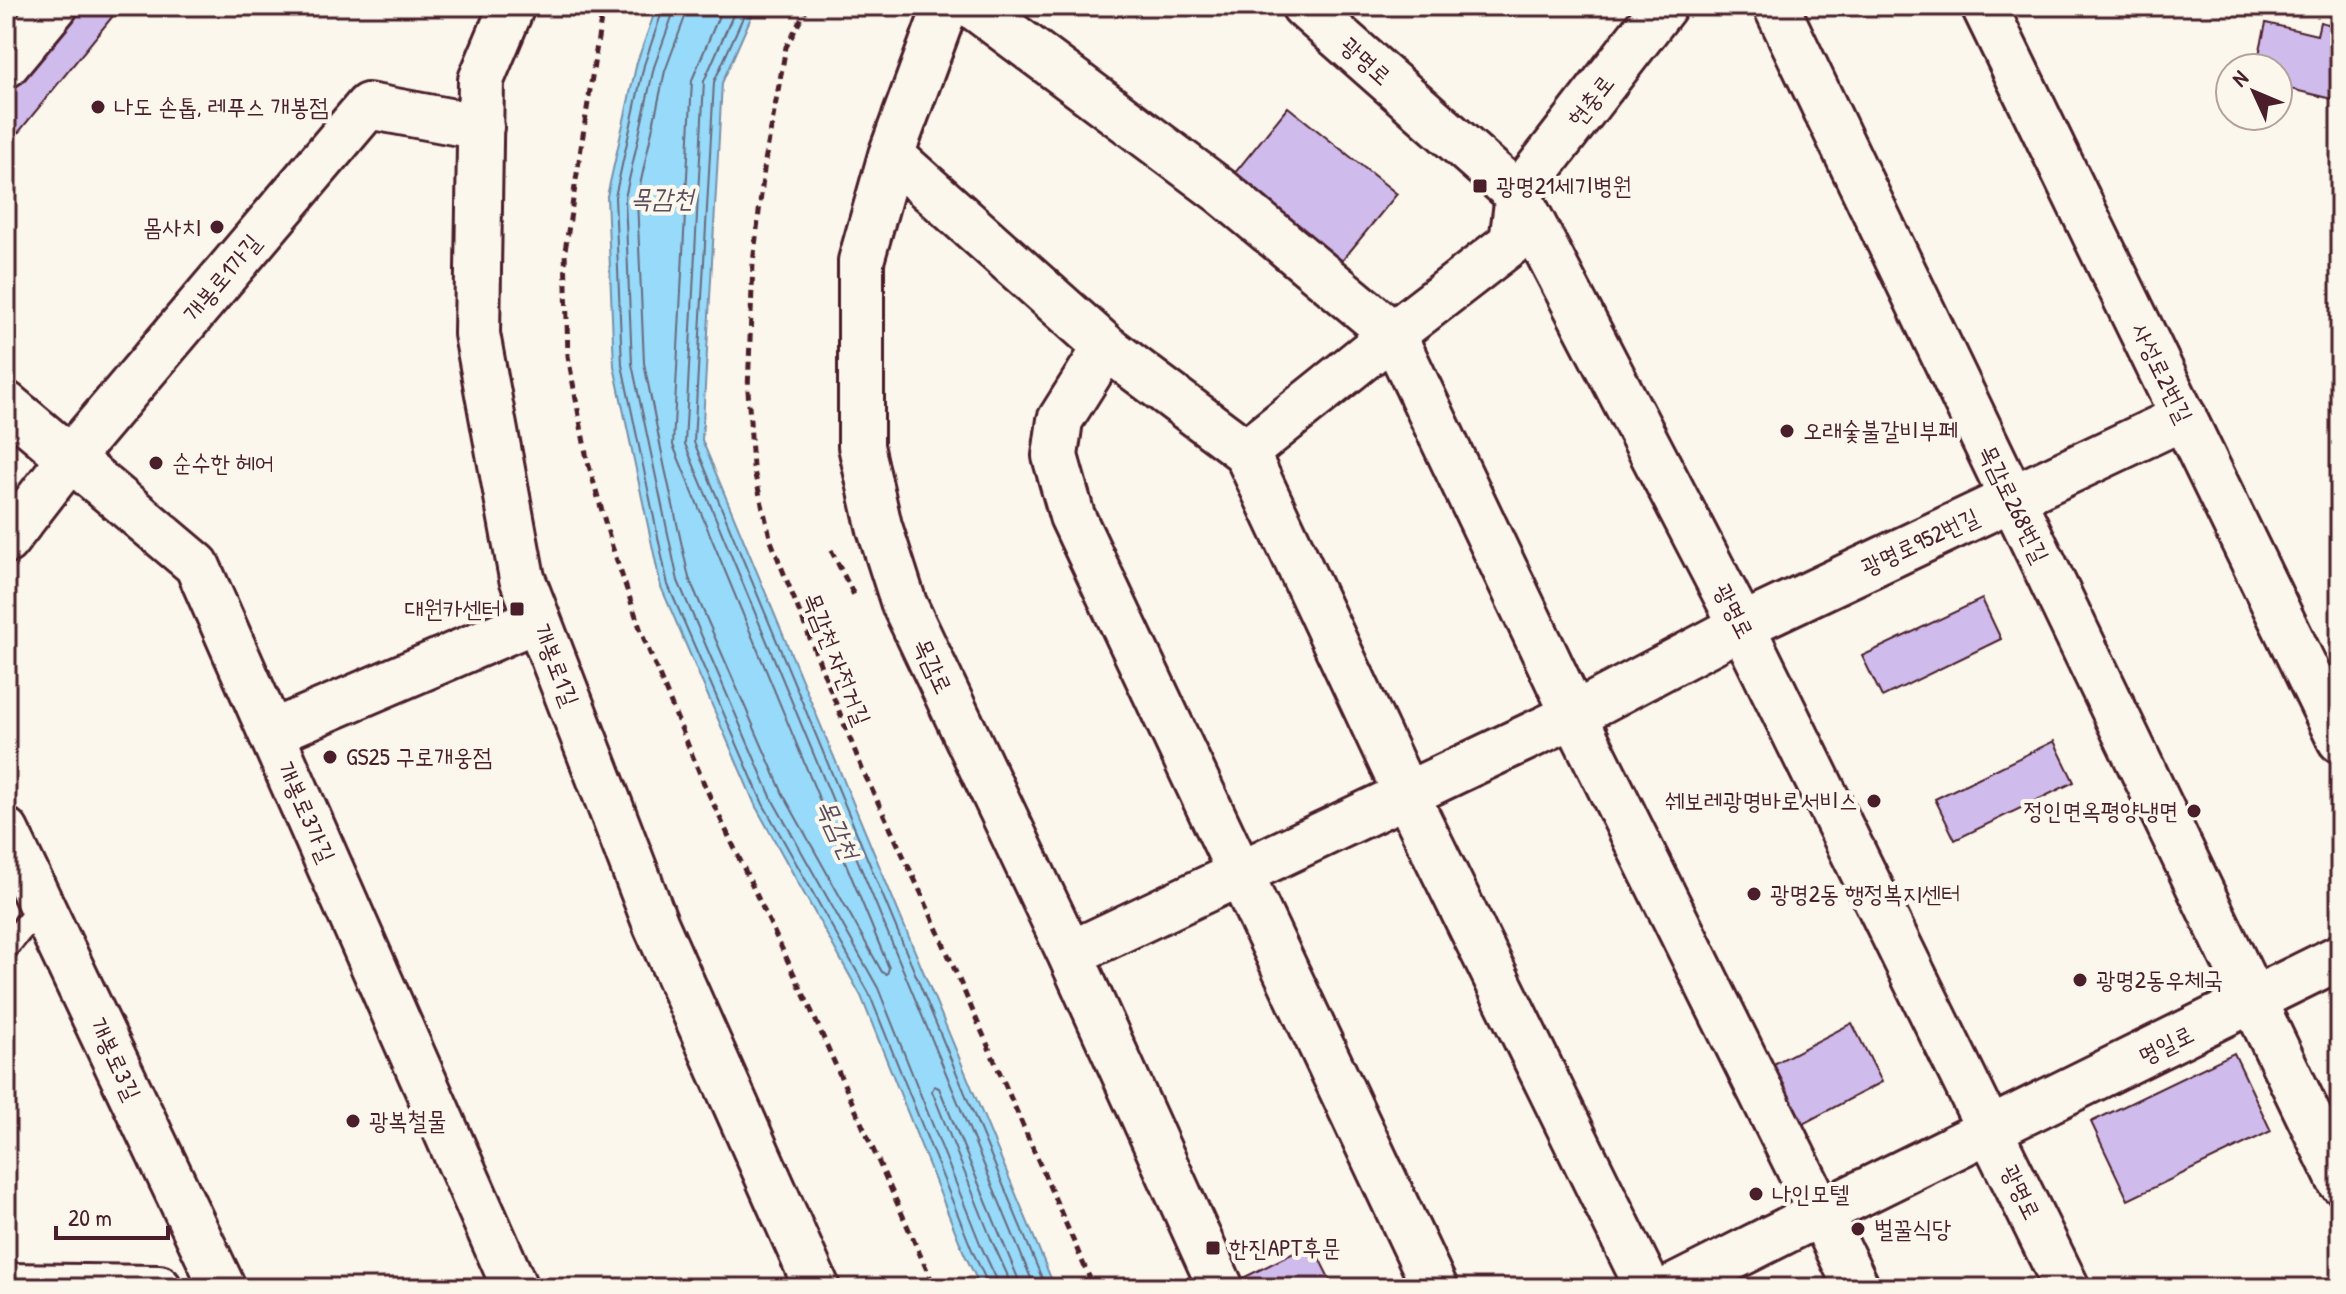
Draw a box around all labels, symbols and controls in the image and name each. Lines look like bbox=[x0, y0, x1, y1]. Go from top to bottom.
street label: 광명로 bbox=[1334, 29, 1399, 92]
north arrow bbox=[2214, 52, 2294, 132]
text: N bbox=[2225, 63, 2255, 93]
street label: 현충로 bbox=[1560, 68, 1621, 133]
place label: 나도 손톱, 레푸스 개봉점 bbox=[114, 90, 329, 122]
marker: 나도 손톱, 레푸스 개봉점 bbox=[89, 98, 107, 116]
place label: 광명21세기병원 bbox=[1496, 169, 1632, 201]
marker: 광명21세기병원 bbox=[1471, 177, 1489, 195]
water label: 목감천 bbox=[631, 180, 696, 215]
place label: 몸사치 bbox=[143, 210, 201, 242]
marker: 몸사치 bbox=[208, 218, 226, 236]
street label: 개봉로1가길 bbox=[175, 227, 267, 328]
street label: 사성로2번길 bbox=[2125, 317, 2201, 428]
place label: 오래숯불갈비부페 bbox=[1803, 414, 1958, 446]
marker: 오래숯불갈비부페 bbox=[1778, 422, 1796, 440]
street label: 목감로268번길 bbox=[1973, 439, 2057, 568]
place label: 순수한 헤어 bbox=[172, 446, 274, 478]
marker: 순수한 헤어 bbox=[147, 454, 165, 472]
street label: 광명로952번길 bbox=[1855, 500, 1984, 582]
street label: 광명로 bbox=[1707, 577, 1762, 644]
street label: 목감천 자전거길 bbox=[797, 587, 879, 730]
place label: 대원카센터 bbox=[404, 592, 501, 624]
marker: 대원카센터 bbox=[508, 600, 526, 618]
street label: 개봉로1길 bbox=[527, 619, 587, 711]
street label: 목감로 bbox=[907, 633, 961, 699]
place label: GS25 구로개웅점 bbox=[346, 740, 492, 772]
marker: GS25 구로개웅점 bbox=[321, 748, 339, 766]
street label: 개봉로3가길 bbox=[270, 756, 343, 867]
place label: 쉐보레광명바로서비스 bbox=[1665, 784, 1858, 816]
marker: 쉐보레광명바로서비스 bbox=[1865, 792, 1883, 810]
water label: 목감천 bbox=[809, 793, 869, 867]
place label: 정인면옥평양냉면 bbox=[2024, 794, 2178, 826]
marker: 정인면옥평양냉면 bbox=[2185, 802, 2203, 820]
place label: 광명2동 행정복지센터 bbox=[1770, 877, 1961, 909]
marker: 광명2동 행정복지센터 bbox=[1745, 885, 1763, 903]
place label: 광명2동우체국 bbox=[2096, 963, 2223, 995]
marker: 광명2동우체국 bbox=[2071, 971, 2089, 989]
street label: 개봉로3길 bbox=[83, 1012, 149, 1105]
street label: 명일로 bbox=[2133, 1017, 2199, 1071]
place label: 광복철물 bbox=[369, 1104, 446, 1136]
marker: 광복철물 bbox=[344, 1112, 362, 1130]
street label: 광명로 bbox=[1995, 1159, 2049, 1225]
place label: 나인모텔 bbox=[1772, 1177, 1849, 1209]
marker: 나인모텔 bbox=[1747, 1185, 1765, 1203]
scale bar bbox=[56, 1190, 168, 1240]
text: 20 m bbox=[68, 1201, 112, 1233]
place label: 벌꿀식당 bbox=[1874, 1212, 1951, 1244]
marker: 벌꿀식당 bbox=[1849, 1220, 1867, 1238]
place label: 한진APT후문 bbox=[1229, 1231, 1341, 1263]
marker: 한진APT후문 bbox=[1204, 1239, 1222, 1257]

